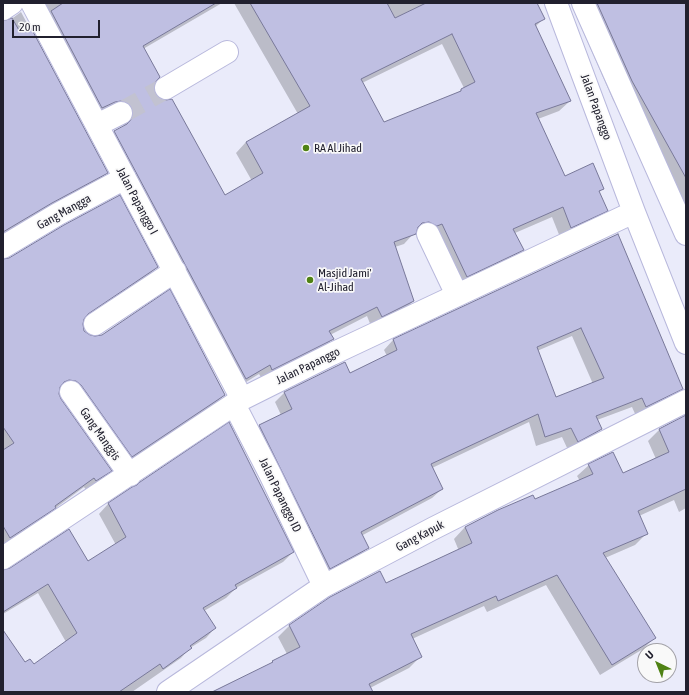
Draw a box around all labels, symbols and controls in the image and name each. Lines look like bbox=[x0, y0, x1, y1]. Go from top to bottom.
scale bar bbox=[14, 12, 102, 38]
text: 20 m bbox=[19, 20, 41, 34]
street label: Jalan Papanggo bbox=[577, 72, 615, 142]
place label: RA Al Jihad bbox=[314, 141, 362, 155]
marker: RA Al Jihad bbox=[301, 143, 311, 153]
street label: Jalan Papanggo I bbox=[113, 165, 161, 237]
street label: Gang Mangga bbox=[35, 191, 93, 233]
place label: Masjid Jami' Al-Jihad bbox=[318, 266, 371, 294]
marker: Masjid Jami' Al-Jihad bbox=[305, 275, 315, 285]
street label: Jalan Papanggo bbox=[274, 344, 342, 388]
street label: Gang Manggis bbox=[77, 405, 123, 463]
street label: Jalan Papanggo ID bbox=[256, 456, 304, 534]
street label: Gang Kapuk bbox=[393, 517, 447, 555]
north arrow bbox=[637, 643, 677, 683]
text: U bbox=[643, 648, 656, 662]

